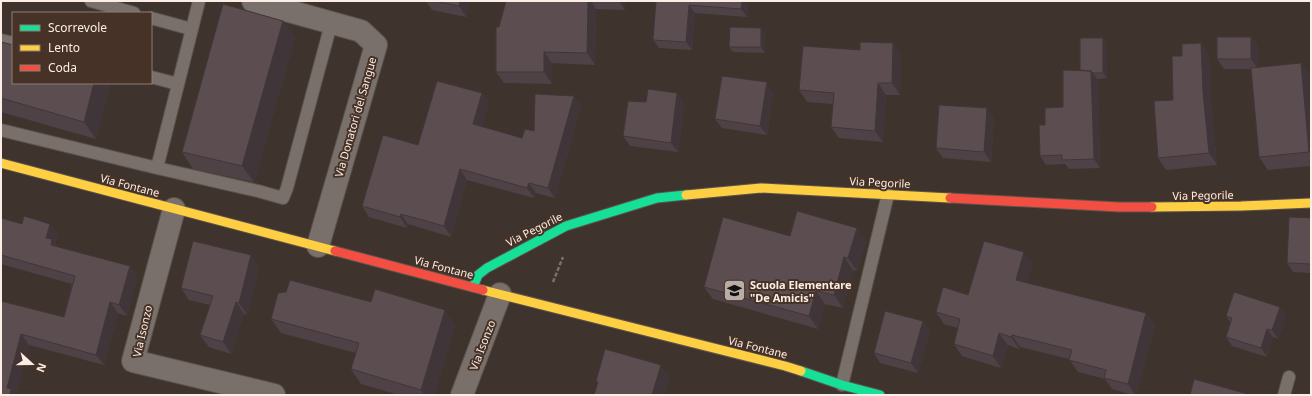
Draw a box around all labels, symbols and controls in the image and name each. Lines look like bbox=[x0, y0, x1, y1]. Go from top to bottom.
legend bbox=[12, 12, 152, 84]
text: Scorrevole bbox=[48, 19, 107, 36]
text: Lento bbox=[48, 39, 80, 56]
street label: Via Donatori del Sangue bbox=[331, 55, 379, 179]
text: Coda bbox=[48, 59, 77, 76]
street label: Via Fontane bbox=[99, 170, 161, 200]
street label: Via Pegorile bbox=[849, 173, 911, 191]
street label: Via Pegorile bbox=[1172, 187, 1234, 203]
street label: Via Pegorile bbox=[503, 208, 565, 250]
street label: Via Fontane bbox=[413, 252, 475, 282]
school or university icon: Scuola Elementare "De Amicis" bbox=[722, 277, 748, 303]
place label: Scuola Elementare "De Amicis" bbox=[750, 277, 852, 305]
street label: Via Isonzo bbox=[129, 303, 155, 358]
street label: Via Isonzo bbox=[466, 317, 499, 372]
street label: Via Fontane bbox=[727, 332, 789, 362]
north arrow bbox=[12, 344, 52, 384]
text: N bbox=[33, 361, 50, 375]

